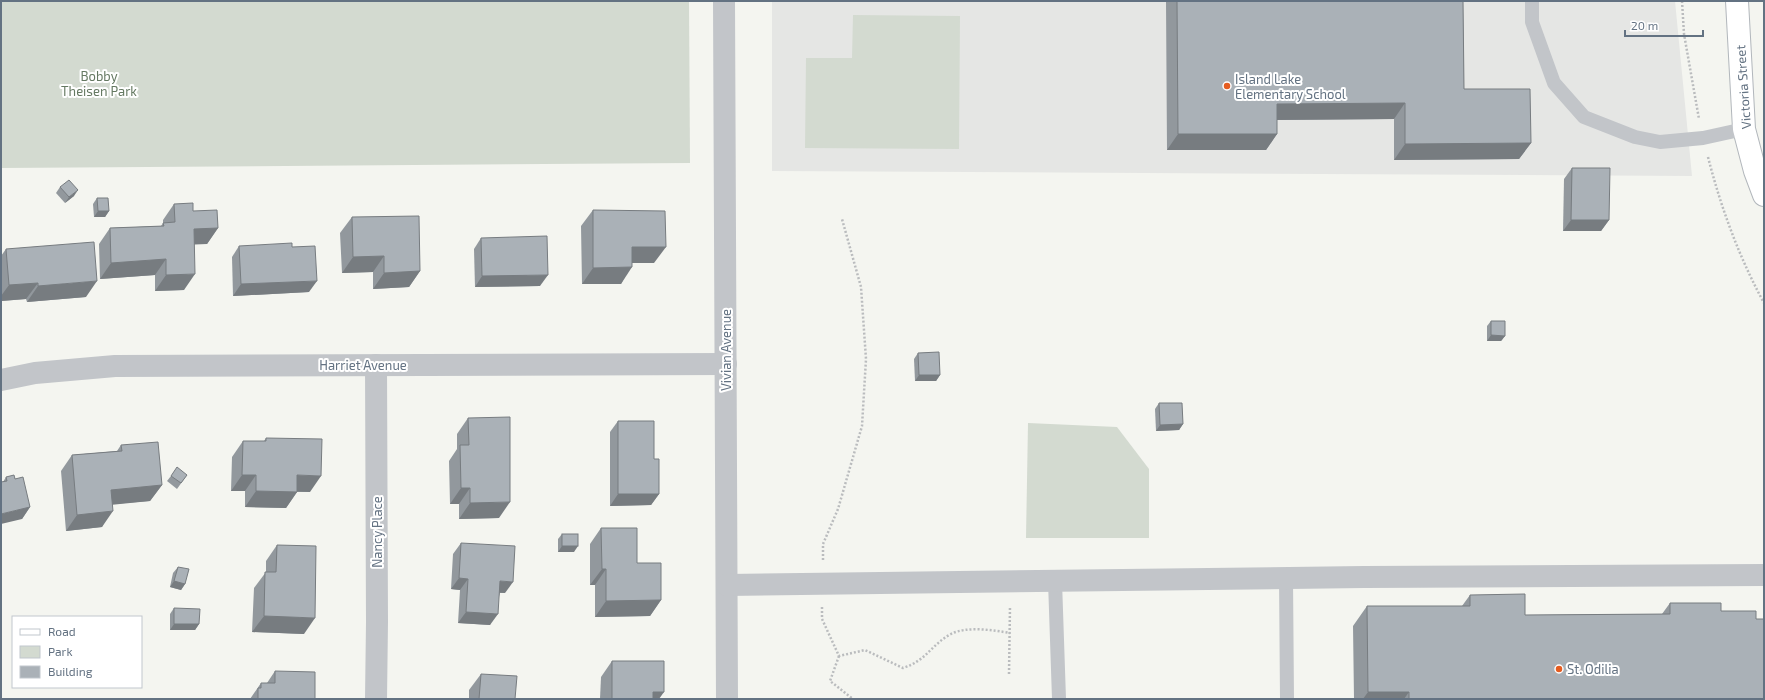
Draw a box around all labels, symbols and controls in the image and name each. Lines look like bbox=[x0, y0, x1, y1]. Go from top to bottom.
scale bar bbox=[1625, 12, 1703, 38]
text: 20 m bbox=[1631, 18, 1658, 32]
street label: Victoria Street bbox=[1732, 44, 1754, 130]
park label: Bobby Theisen Park bbox=[61, 68, 137, 99]
place label: Island Lake Elementary School bbox=[1235, 71, 1346, 102]
marker: Island Lake Elementary School bbox=[1222, 81, 1232, 91]
street label: Vivian Avenue bbox=[718, 309, 734, 391]
street label: Harriet Avenue bbox=[319, 357, 407, 373]
street label: Nancy Place bbox=[369, 496, 385, 568]
legend bbox=[12, 616, 142, 688]
text: Road bbox=[48, 624, 76, 638]
text: Park bbox=[48, 644, 73, 658]
place label: St. Odilia bbox=[1567, 661, 1619, 677]
text: Building bbox=[48, 664, 93, 678]
marker: St. Odilia bbox=[1554, 664, 1564, 674]

